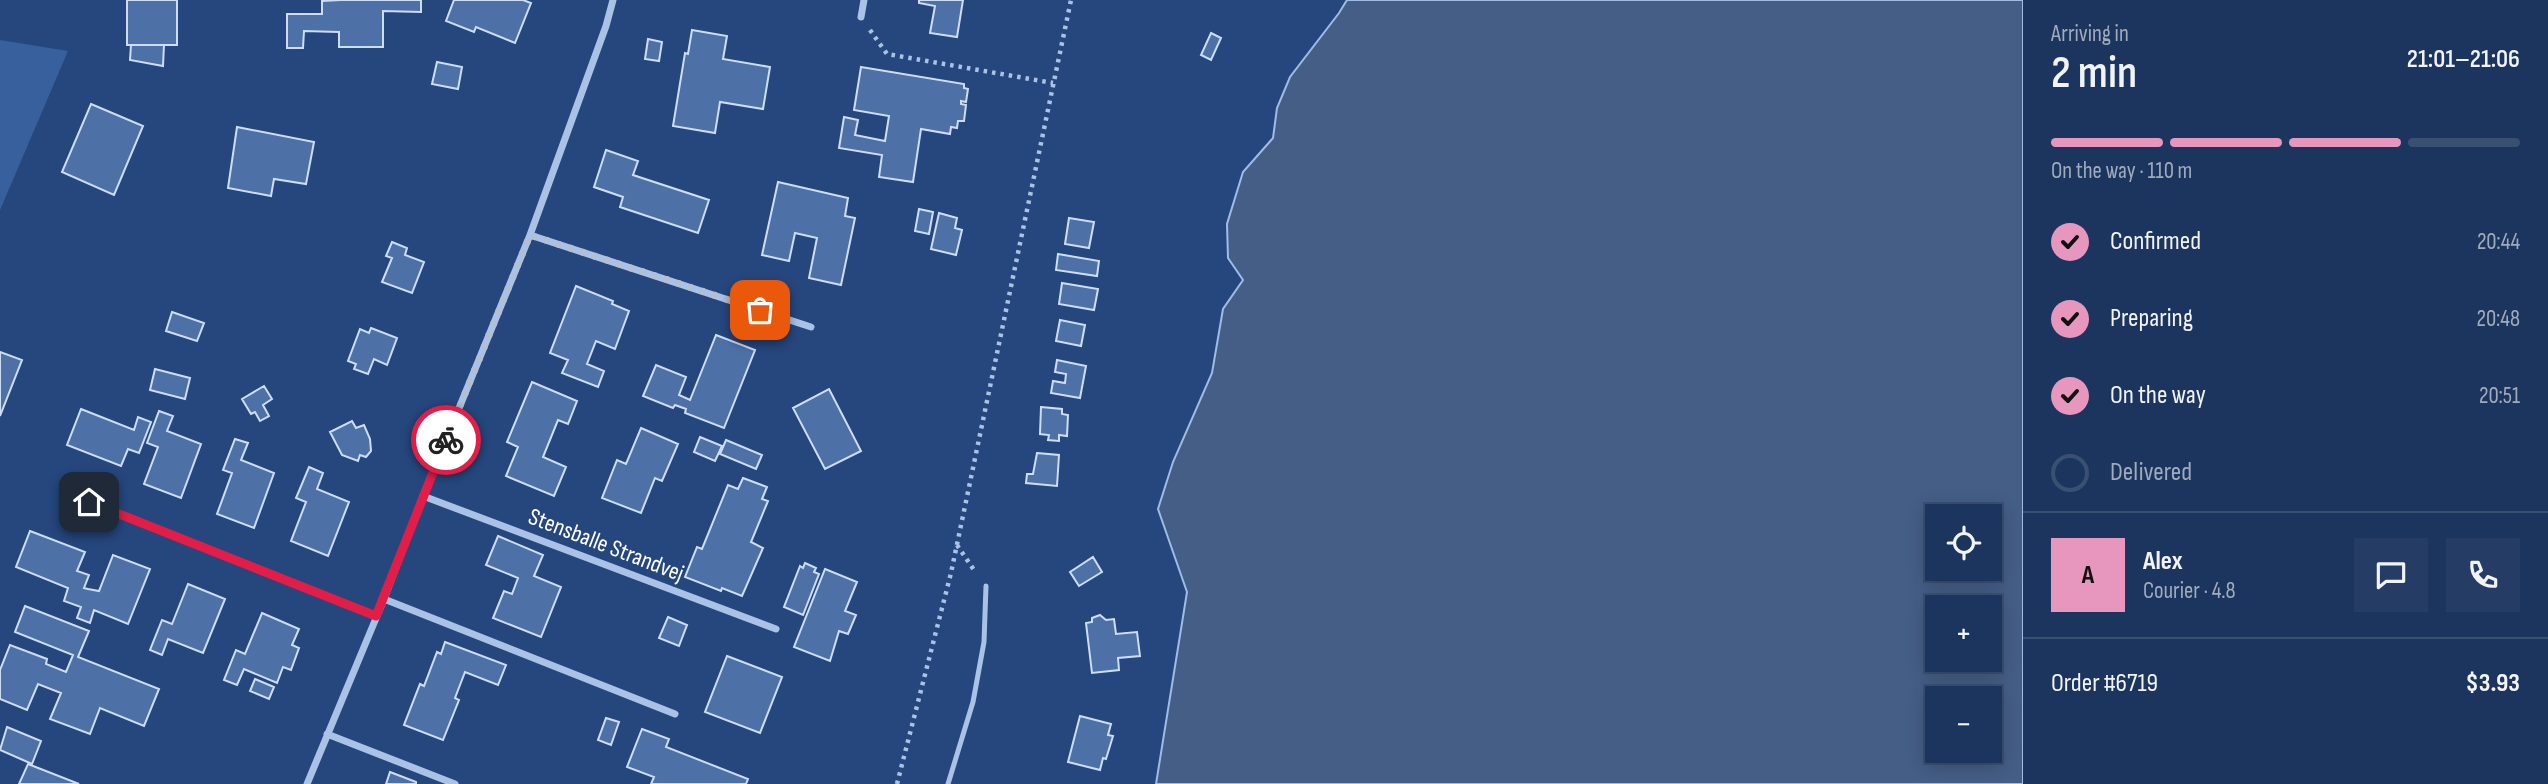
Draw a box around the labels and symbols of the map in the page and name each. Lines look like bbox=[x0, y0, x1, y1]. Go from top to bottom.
pin bbox=[730, 280, 790, 340]
courier bbox=[411, 405, 481, 475]
pin bbox=[59, 472, 119, 532]
street label: Stensballe Strandvej bbox=[524, 502, 688, 588]

